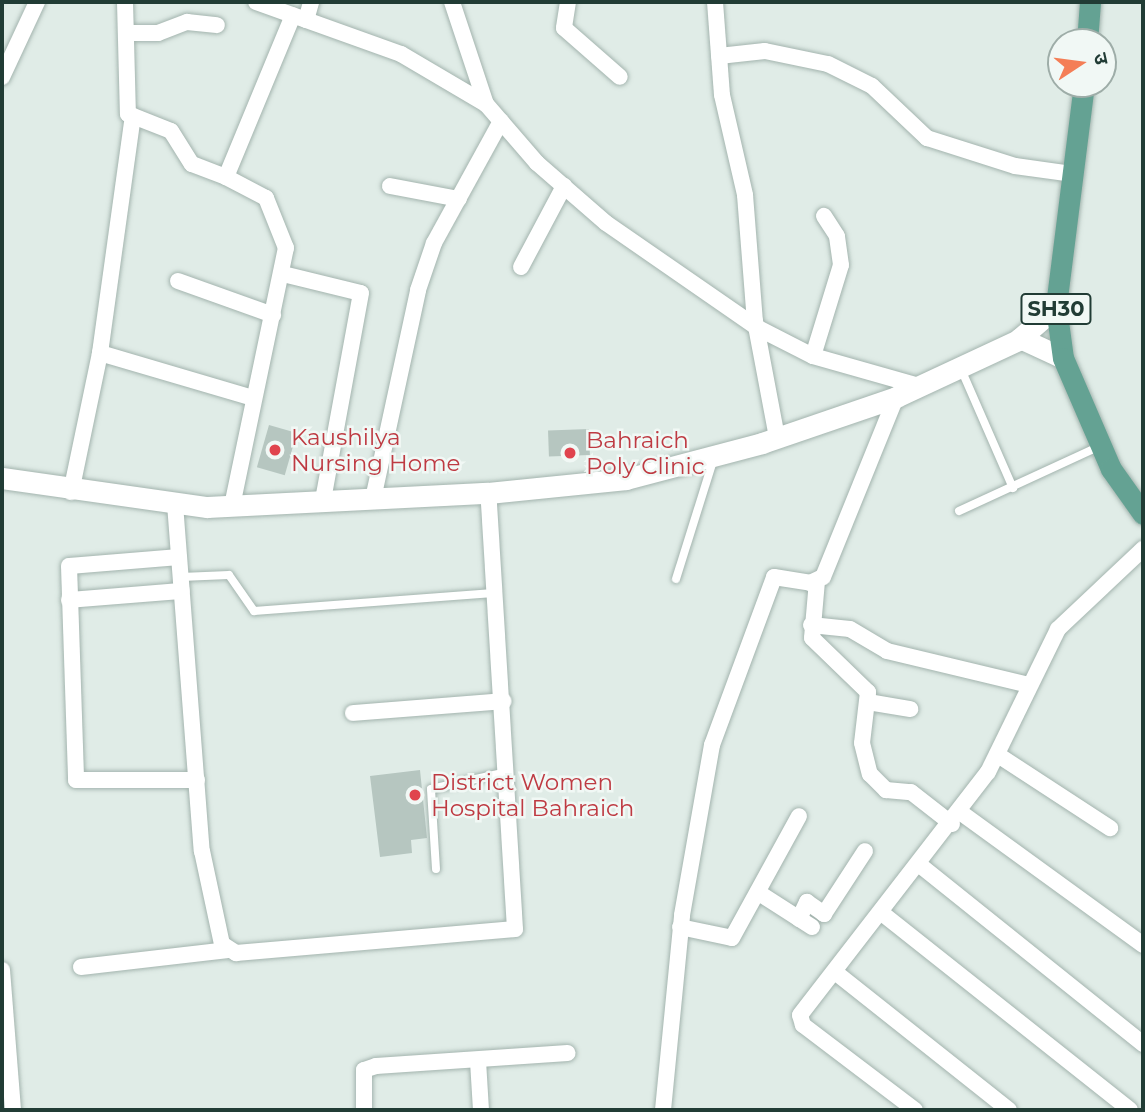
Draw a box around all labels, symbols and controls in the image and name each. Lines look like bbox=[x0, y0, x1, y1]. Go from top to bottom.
north arrow bbox=[1047, 28, 1117, 98]
text: उ bbox=[1089, 51, 1113, 67]
road number: SH30 bbox=[1019, 292, 1093, 326]
place label: Kaushilya Nursing Home bbox=[291, 423, 460, 477]
place label: Bahraich Poly Clinic bbox=[586, 426, 705, 480]
marker: Kaushilya Nursing Home bbox=[265, 440, 285, 460]
marker: Bahraich Poly Clinic bbox=[560, 443, 580, 463]
place label: District Women Hospital Bahraich bbox=[431, 768, 634, 822]
marker: District Women Hospital Bahraich bbox=[405, 785, 425, 805]

